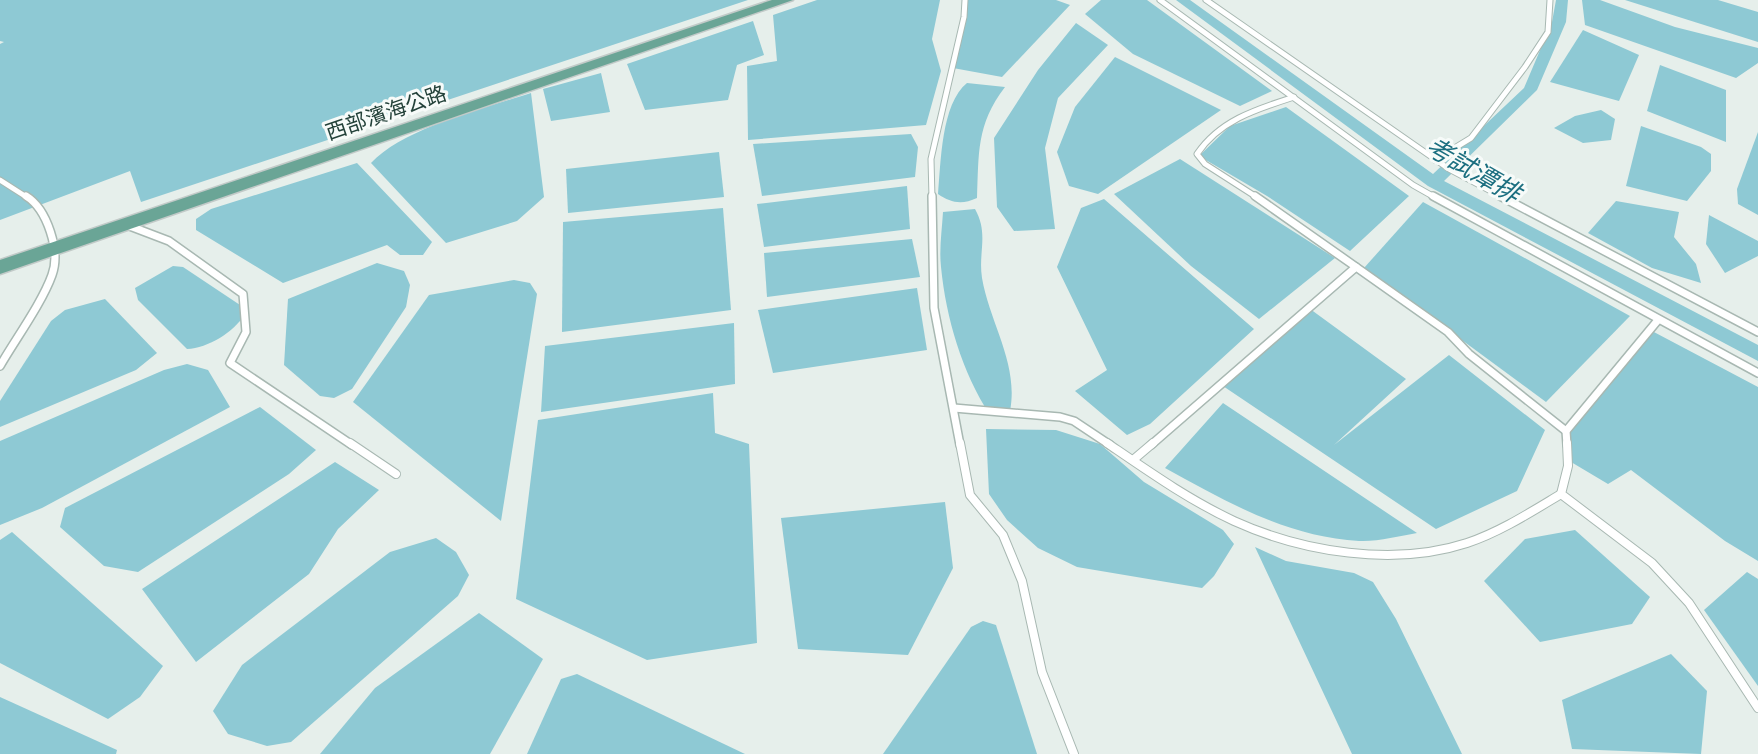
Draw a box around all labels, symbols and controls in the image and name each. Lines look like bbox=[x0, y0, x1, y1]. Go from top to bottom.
street label: 西部濱海公路 bbox=[323, 81, 450, 148]
water label: 考試潭排 bbox=[1418, 132, 1528, 214]

